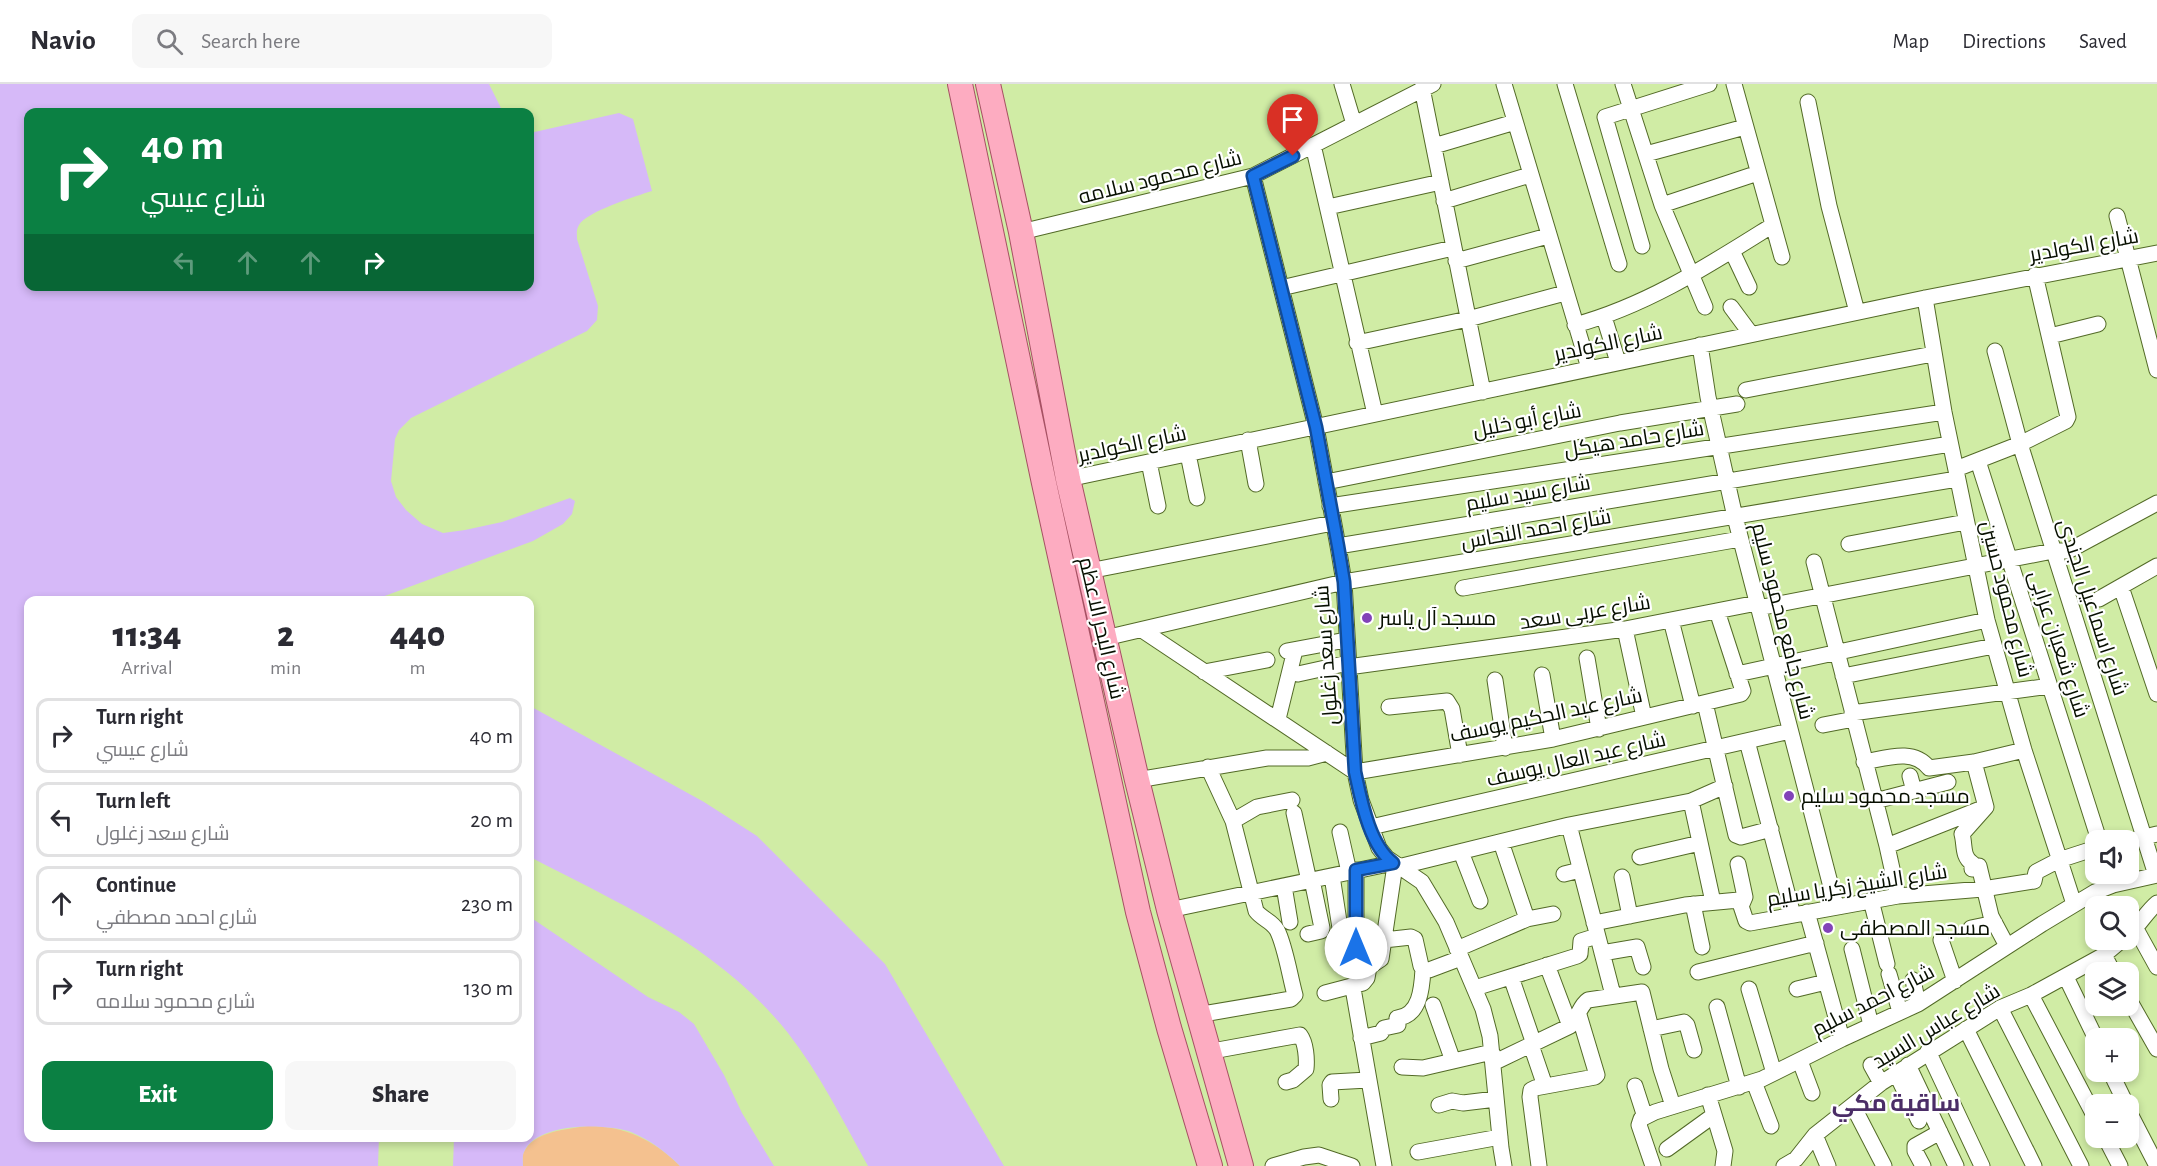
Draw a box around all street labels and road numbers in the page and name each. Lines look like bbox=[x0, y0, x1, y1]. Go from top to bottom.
street label: شارع محمود سلامه bbox=[1076, 147, 1245, 211]
street label: شارع الكولدير bbox=[2027, 226, 2141, 269]
street label: شارع الكولدير bbox=[1551, 322, 1665, 368]
street label: شارع أبو خليل bbox=[1471, 397, 1584, 444]
street label: شارع حامد هيكل bbox=[1563, 418, 1706, 464]
street label: شارع الكولدير bbox=[1075, 423, 1189, 469]
street label: شارع سيد سليم bbox=[1464, 472, 1593, 518]
street label: شارع احمد النحاس bbox=[1459, 506, 1613, 556]
street label: شارع اسماعيل الجندى bbox=[2051, 516, 2131, 699]
street label: شارع محمود حسين bbox=[1974, 519, 2036, 680]
street label: شارع جامع محمود سليم bbox=[1745, 521, 1817, 722]
street label: شارع البحر الاعظم bbox=[1072, 555, 1128, 702]
street label: شارع شعبان عرابى bbox=[2022, 568, 2092, 721]
street label: شارع سعد زغلول bbox=[1311, 584, 1345, 726]
street label: شارع عربى سعد bbox=[1518, 592, 1653, 636]
street label: شارع عبد الحكيم يوسف bbox=[1448, 685, 1645, 749]
street label: شارع عبد العال يوسف bbox=[1485, 729, 1668, 793]
street label: شارع الشيخ زكريا سليم bbox=[1765, 861, 1949, 913]
street label: شارع احمد سليم bbox=[1809, 961, 1939, 1043]
street label: شارع عباس السيد bbox=[1869, 980, 2005, 1075]

